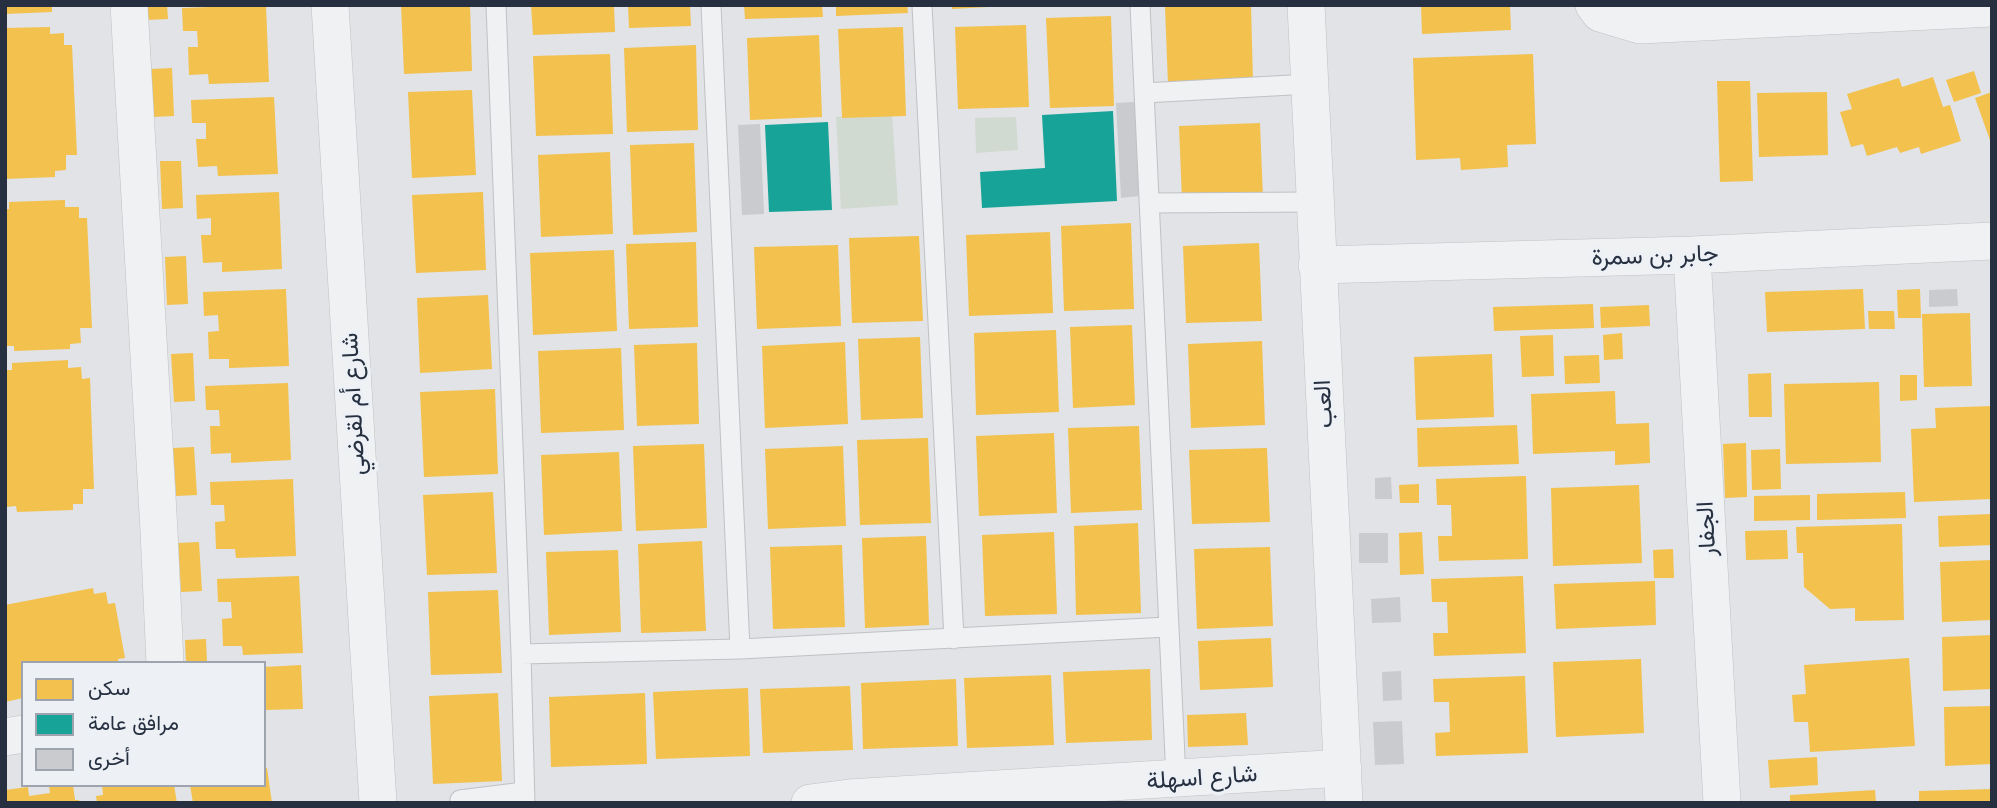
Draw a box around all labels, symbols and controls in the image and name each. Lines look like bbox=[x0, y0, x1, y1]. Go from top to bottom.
street label: جابر بن سمرة bbox=[1591, 239, 1719, 273]
street label: شارع أم لقرضي bbox=[336, 332, 372, 476]
street label: العب bbox=[1308, 379, 1340, 429]
street label: الجفار bbox=[1691, 501, 1723, 557]
legend bbox=[21, 661, 266, 787]
text: سكن bbox=[88, 674, 130, 701]
text: مرافق عامة bbox=[88, 709, 179, 736]
text: أخرى bbox=[88, 744, 130, 771]
street label: شارع اسهلة bbox=[1146, 760, 1258, 796]

